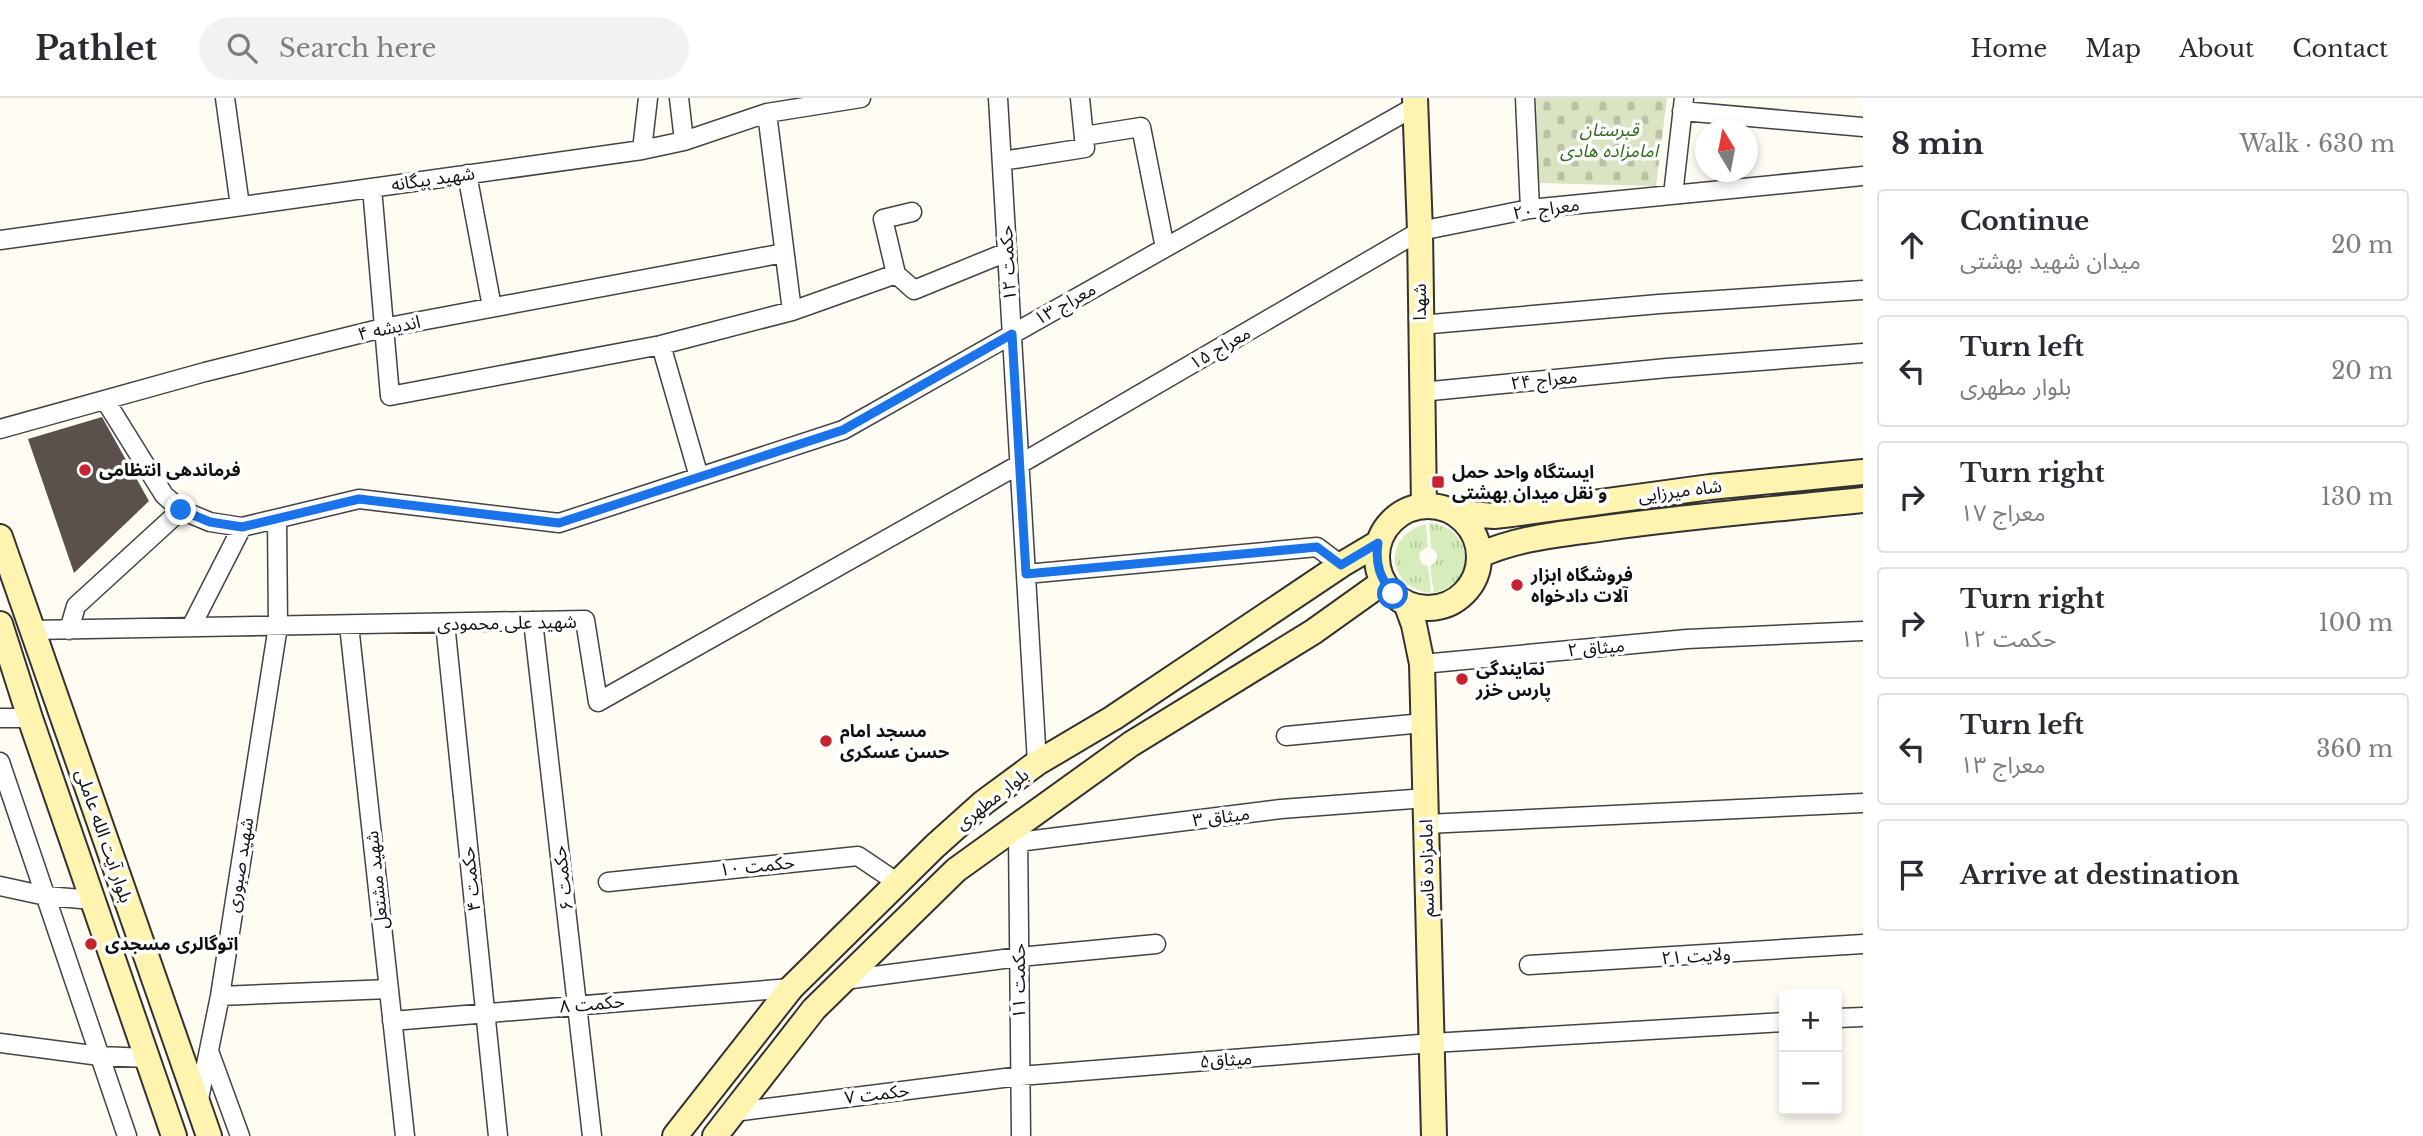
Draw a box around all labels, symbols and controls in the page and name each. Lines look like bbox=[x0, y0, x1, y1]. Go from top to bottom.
search box bbox=[199, 17, 689, 80]
text: Pathlet bbox=[35, 28, 157, 69]
icon: search bbox=[223, 29, 261, 67]
text: Search here bbox=[279, 32, 436, 64]
text: Home bbox=[1971, 34, 2047, 63]
text: Map bbox=[2085, 34, 2141, 63]
text: About bbox=[2179, 34, 2254, 63]
text: Contact bbox=[2292, 34, 2388, 63]
park label: قبرستان امامزاده هادی bbox=[1560, 119, 1660, 162]
north arrow bbox=[1695, 119, 1758, 182]
text: 8 min bbox=[1891, 125, 1984, 162]
text: Walk · 630 m bbox=[2239, 130, 2395, 158]
street label: شهید بیگانه bbox=[390, 162, 476, 196]
street label: معراج ۲۰ bbox=[1511, 193, 1581, 227]
text: Continue bbox=[1960, 205, 2089, 237]
street label: حکمت ۱۲ bbox=[995, 225, 1021, 301]
icon: ahead bbox=[1893, 226, 1931, 264]
text: 20 m bbox=[2331, 231, 2393, 259]
text: میدان شهید بهشتی bbox=[1960, 247, 2141, 275]
street label: معراج ۱۳ bbox=[1030, 278, 1101, 332]
street label: شهدا bbox=[1409, 283, 1431, 321]
street label: اندیشه ۴ bbox=[356, 311, 422, 345]
street label: معراج ۱۵ bbox=[1185, 322, 1256, 376]
text: Turn left bbox=[1960, 331, 2084, 363]
icon: left bbox=[1893, 352, 1931, 390]
text: 20 m bbox=[2331, 357, 2393, 385]
street label: معراج ۲۴ bbox=[1510, 366, 1579, 396]
text: بلوار مطهری bbox=[1960, 373, 2071, 401]
text: Turn right bbox=[1960, 457, 2105, 489]
place label: فرماندهی انتظامی bbox=[99, 459, 241, 481]
place label: ایستگاه واحد حمل و نقل میدان بهشتی bbox=[1452, 461, 1607, 504]
marker: فرماندهی انتظامی bbox=[77, 462, 93, 478]
marker: ایستگاه واحد حمل و نقل میدان بهشتی bbox=[1430, 474, 1446, 490]
street label: شاه میرزایی bbox=[1637, 475, 1723, 507]
icon: right bbox=[1893, 478, 1931, 516]
text: 130 m bbox=[2321, 483, 2393, 511]
route end bbox=[165, 494, 196, 525]
text: معراج ۱۷ bbox=[1960, 499, 2046, 527]
place label: فروشگاه ابزار آلات دادخواه bbox=[1530, 564, 1633, 607]
marker: فروشگاه ابزار آلات دادخواه bbox=[1509, 577, 1525, 593]
route start bbox=[1377, 578, 1408, 609]
text: Turn right bbox=[1960, 583, 2105, 615]
icon: right bbox=[1893, 604, 1931, 642]
text: 100 m bbox=[2319, 609, 2393, 637]
street label: شهید علی محمودی bbox=[437, 611, 577, 635]
text: حکمت ۱۲ bbox=[1960, 625, 2057, 653]
street label: میثاق ۲ bbox=[1566, 635, 1626, 661]
place label: نمایندگی پارس خزر bbox=[1475, 658, 1551, 702]
marker: نمایندگی پارس خزر bbox=[1454, 671, 1470, 687]
text: Turn left bbox=[1960, 709, 2084, 741]
place label: مسجد امام حسن عسکری bbox=[840, 720, 949, 763]
icon: left bbox=[1893, 730, 1931, 768]
marker: مسجد امام حسن عسکری bbox=[818, 733, 834, 749]
text: 360 m bbox=[2316, 735, 2393, 763]
text: معراج ۱۳ bbox=[1960, 751, 2046, 779]
street label: بلوار مطهری bbox=[951, 764, 1033, 834]
street label: بلوار آیت‌ الله عاملی bbox=[71, 766, 137, 906]
street label: میثاق ۳ bbox=[1191, 803, 1251, 831]
street label: شهید صبوری bbox=[222, 816, 258, 914]
street label: امامزاده قاسم bbox=[1415, 819, 1441, 917]
street label: شهید مشتعل bbox=[361, 830, 393, 930]
street label: حکمت ۶ bbox=[548, 844, 578, 912]
street label: حکمت ۴ bbox=[457, 845, 485, 913]
street label: حکمت ۱۰ bbox=[718, 851, 796, 881]
icon: arrive bbox=[1893, 856, 1931, 894]
text: Arrive at destination bbox=[1960, 859, 2240, 891]
place label: اتوگالری مسجدی bbox=[105, 933, 238, 955]
marker: اتوگالری مسجدی bbox=[83, 936, 99, 952]
street label: حکمت ۱۱ bbox=[1008, 943, 1030, 1019]
street label: ولایت ۲۱ bbox=[1661, 943, 1731, 969]
map controls bbox=[1779, 989, 1842, 1115]
button: + bbox=[1779, 989, 1842, 1052]
street label: حکمت ۸ bbox=[559, 990, 625, 1018]
street label: میثاق۵ bbox=[1199, 1047, 1253, 1073]
button: − bbox=[1779, 1052, 1842, 1115]
street label: حکمت ۷ bbox=[843, 1079, 911, 1109]

